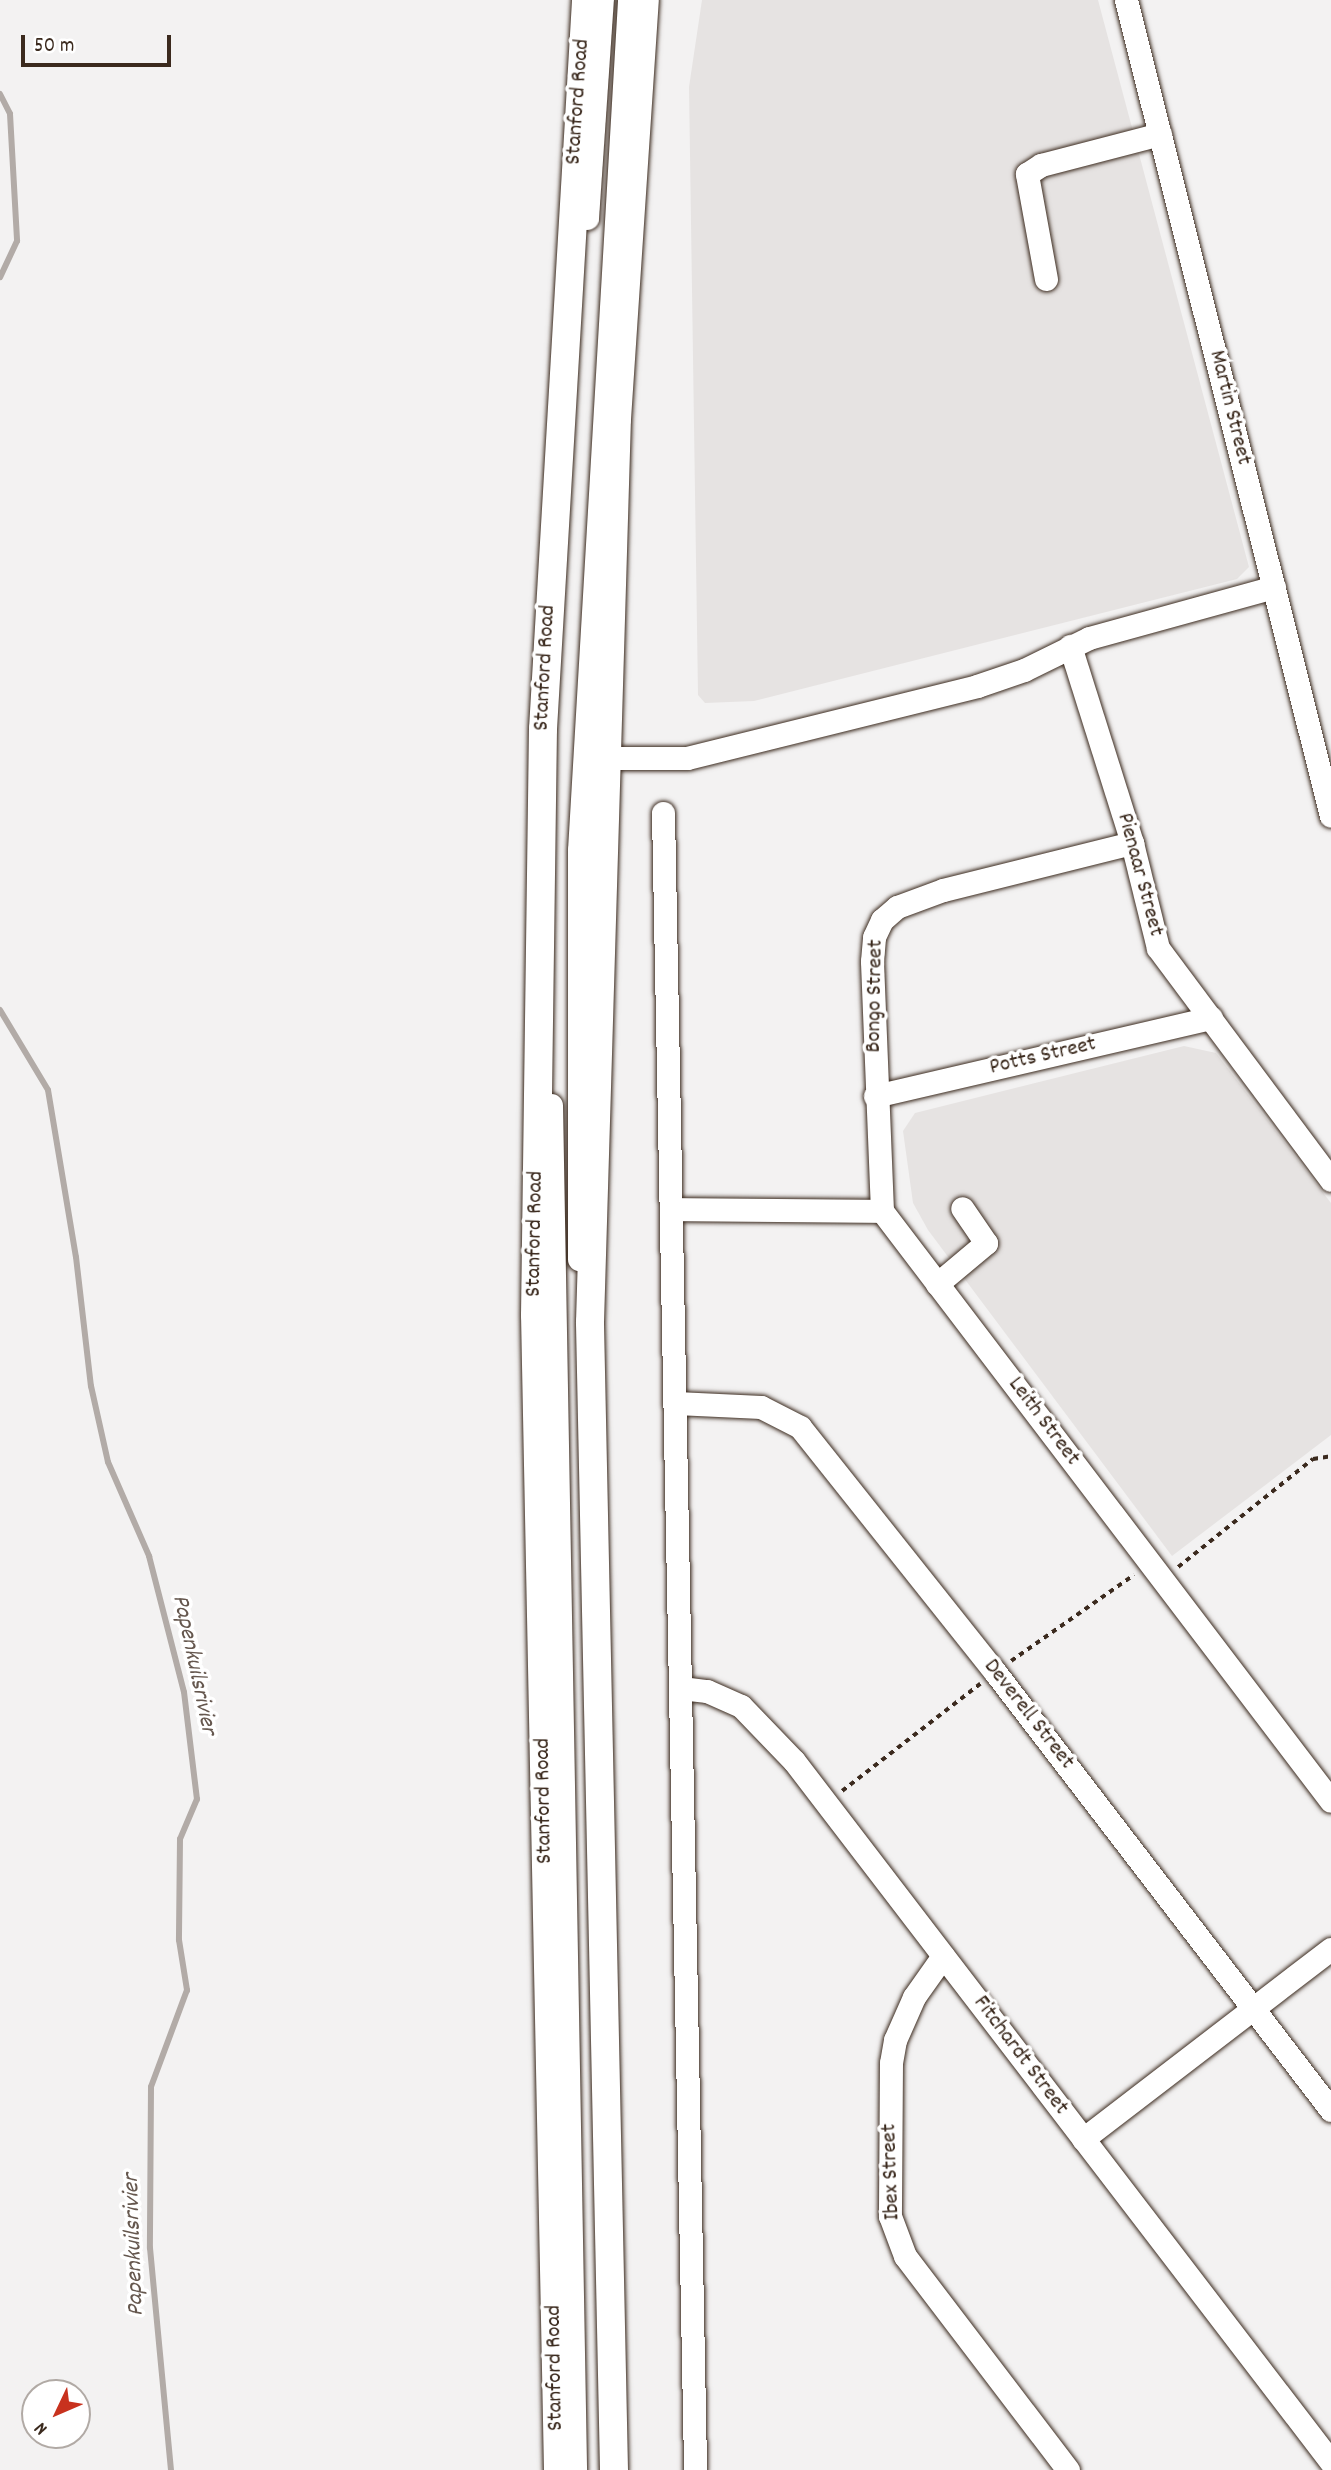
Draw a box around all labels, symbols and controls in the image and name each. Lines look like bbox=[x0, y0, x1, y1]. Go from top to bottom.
scale bar bbox=[24, 21, 175, 65]
text: 50 m bbox=[34, 32, 74, 62]
street label: Stanford Road bbox=[561, 38, 597, 166]
street label: Martin Street bbox=[1201, 348, 1257, 468]
street label: Stanford Road bbox=[529, 604, 563, 732]
street label: Pienaar Street bbox=[1109, 810, 1169, 940]
street label: Bongo Street bbox=[861, 939, 891, 1053]
street label: Potts Street bbox=[987, 1031, 1099, 1083]
street label: Stanford Road bbox=[521, 1171, 551, 1297]
street label: Leith Street bbox=[1001, 1372, 1085, 1472]
water label: Papenkuilsrivier bbox=[164, 1592, 222, 1738]
street label: Deverell Street bbox=[976, 1654, 1080, 1776]
street label: Stanford Road bbox=[530, 1738, 560, 1864]
street label: Fitchardt Street bbox=[966, 1991, 1074, 2121]
street label: Ibex Street bbox=[877, 2123, 907, 2221]
water label: Papenkuilsrivier bbox=[118, 2173, 152, 2317]
street label: Stanford Road bbox=[541, 2305, 571, 2431]
north arrow bbox=[21, 2379, 91, 2449]
text: N bbox=[29, 2415, 55, 2440]

